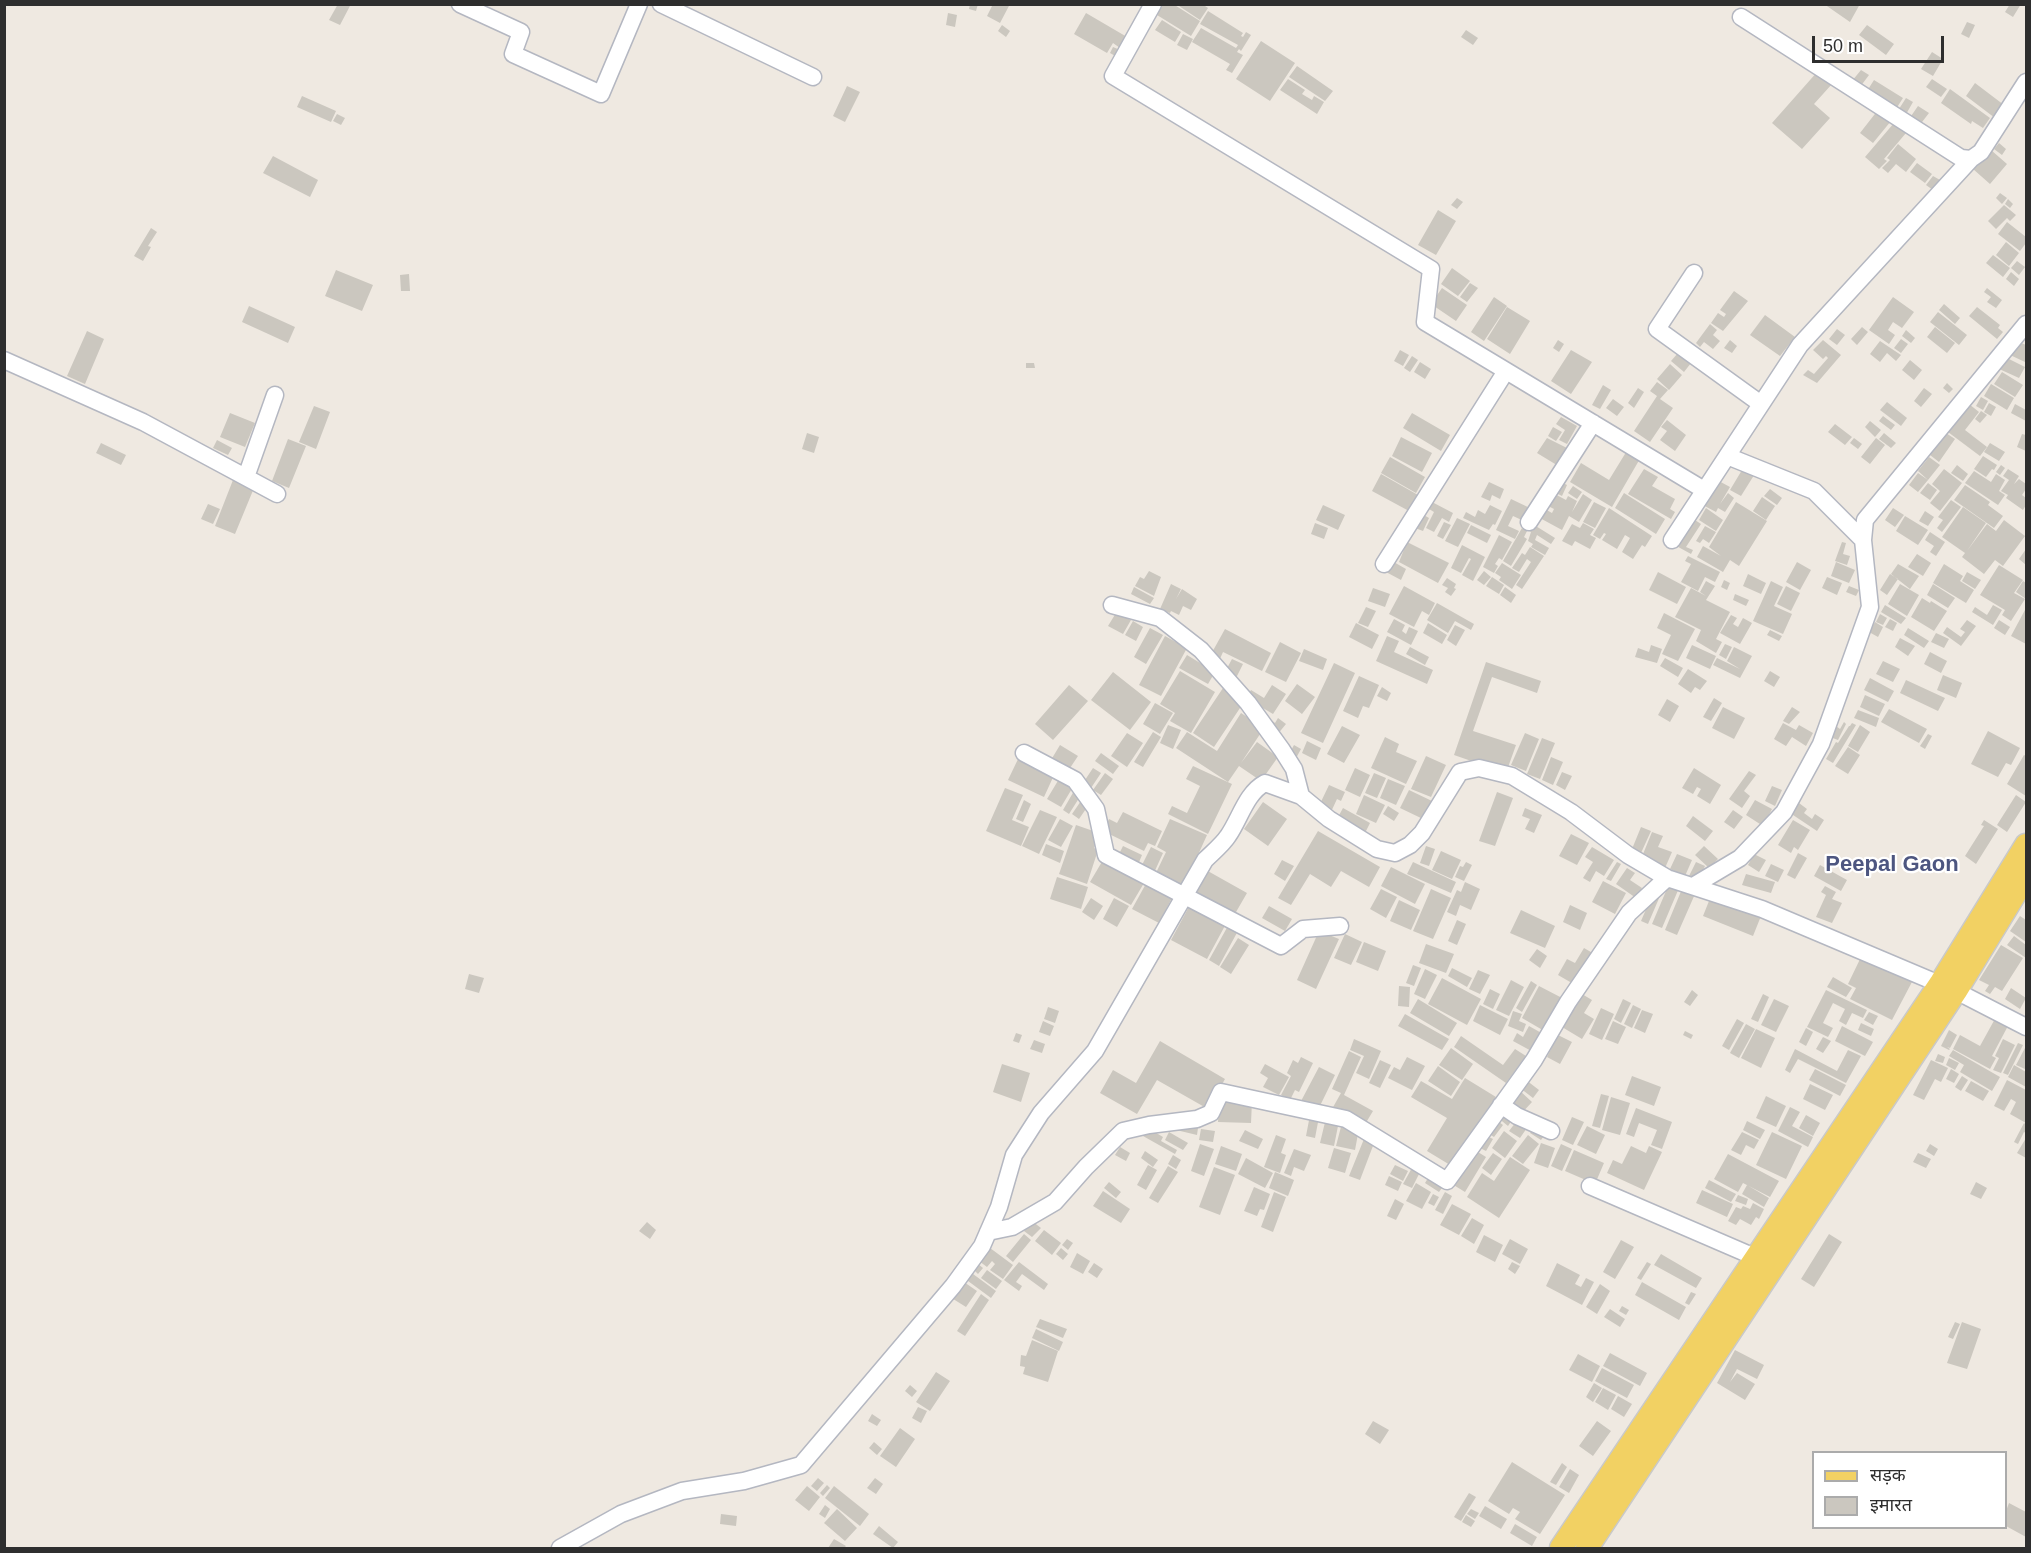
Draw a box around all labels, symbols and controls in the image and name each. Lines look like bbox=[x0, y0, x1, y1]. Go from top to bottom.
scale bar bbox=[1815, 24, 1947, 62]
text: 50 m bbox=[1823, 36, 1863, 56]
district label: Peepal Gaon bbox=[1825, 852, 1959, 878]
legend bbox=[1812, 1451, 2007, 1529]
text: सड़क bbox=[1870, 1465, 1906, 1485]
text: इमारत bbox=[1870, 1495, 1912, 1515]

